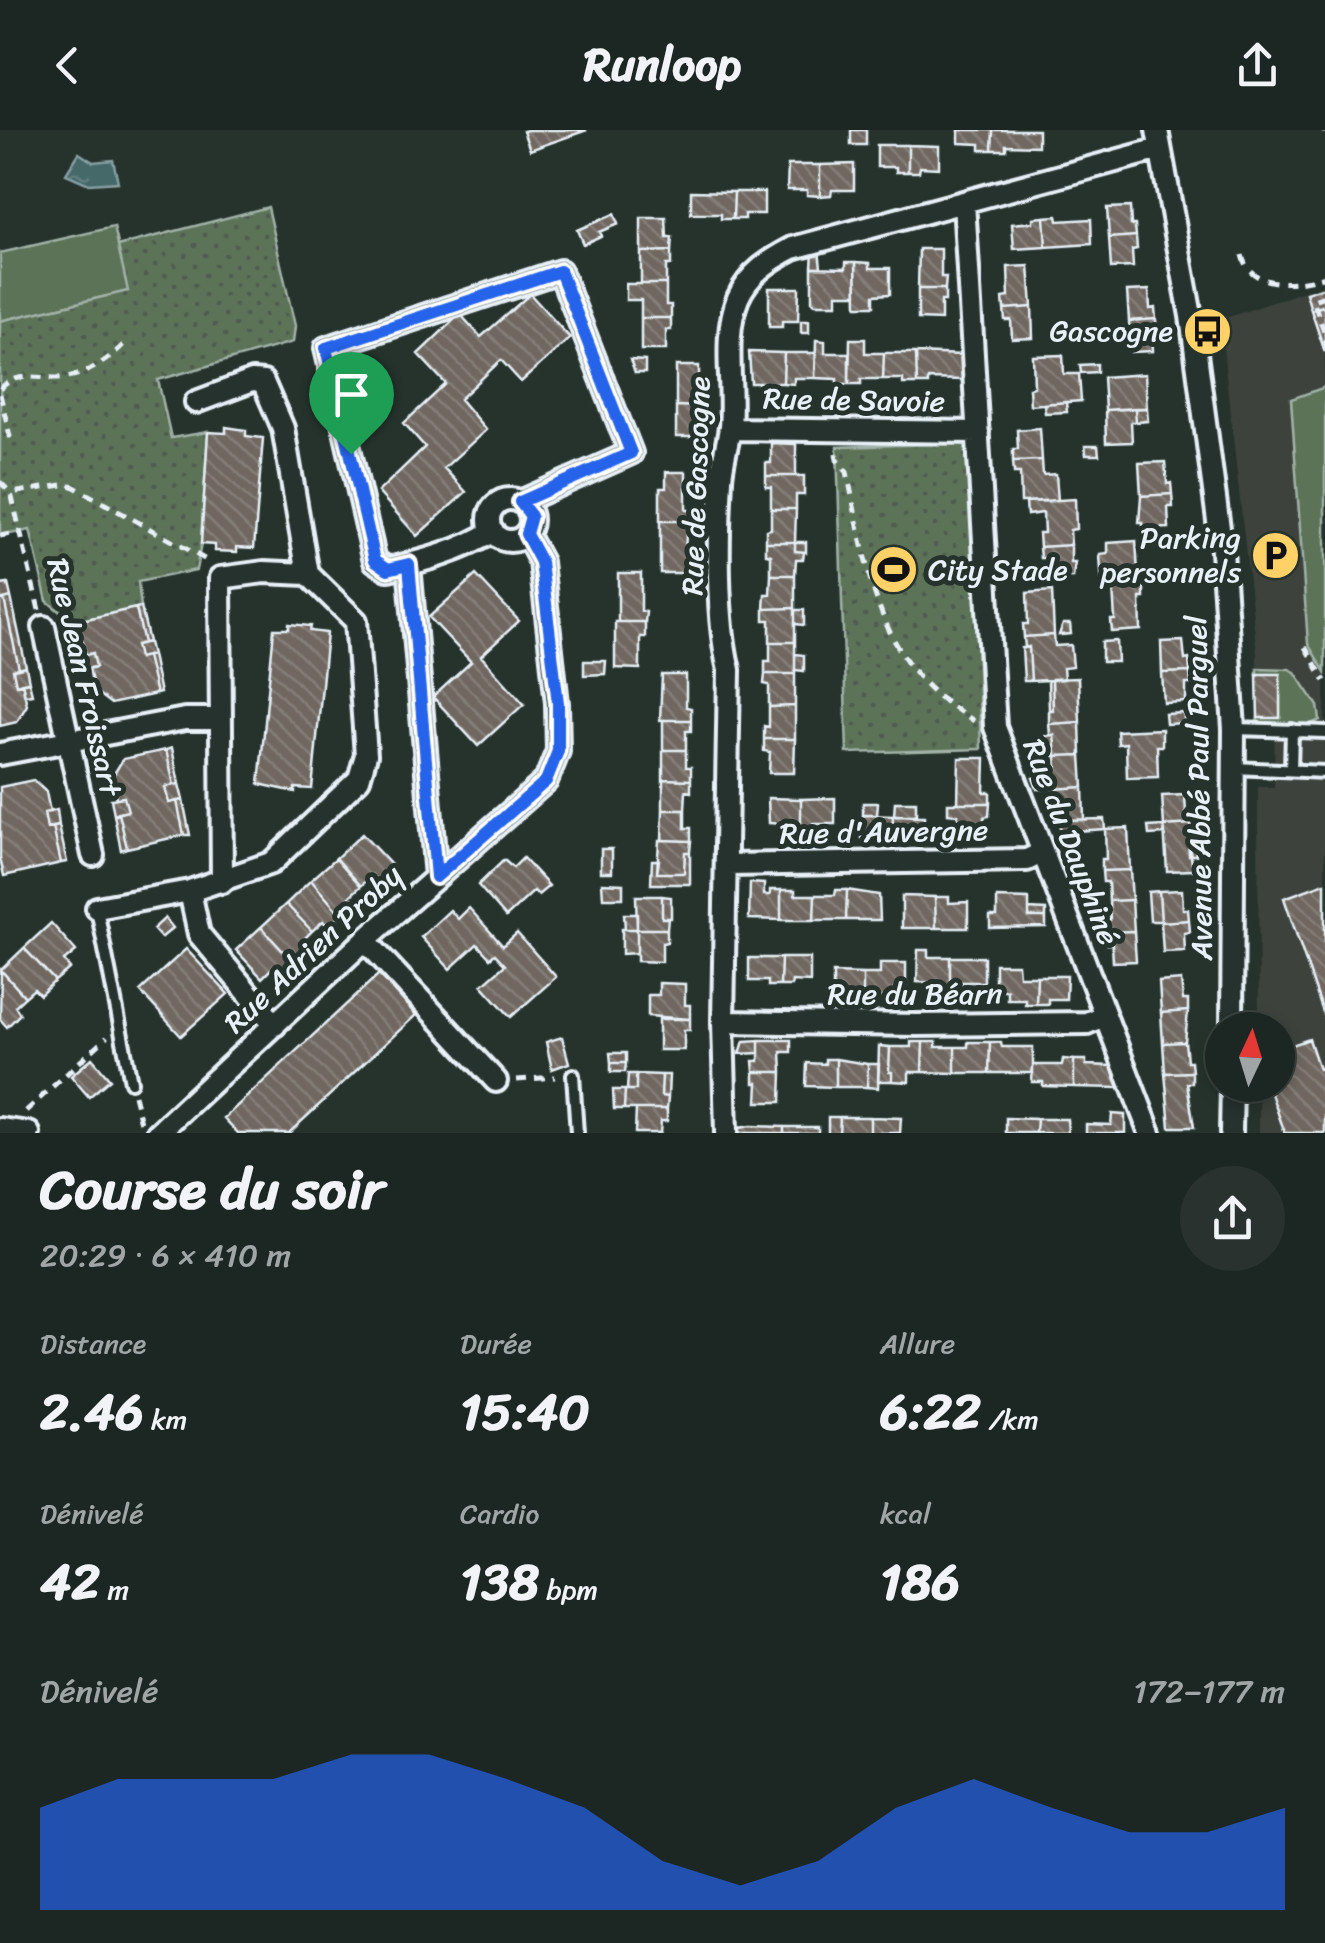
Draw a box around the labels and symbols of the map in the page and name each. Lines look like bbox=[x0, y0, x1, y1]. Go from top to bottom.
place label: Gascogne bbox=[1049, 304, 1173, 358]
bus stop icon: Gascogne bbox=[1182, 305, 1234, 357]
pin bbox=[309, 352, 394, 455]
street label: Rue de Savoie bbox=[762, 371, 946, 429]
street label: Rue de Gascogne bbox=[665, 376, 727, 596]
place label: Parking personnels bbox=[1099, 511, 1241, 599]
parking icon: Parking personnels bbox=[1250, 529, 1302, 581]
place label: City Stade bbox=[928, 543, 1068, 597]
sports icon: City Stade bbox=[867, 544, 919, 596]
street label: Rue Jean Froissart bbox=[30, 553, 138, 803]
street label: Avenue Abbé Paul Parguel bbox=[1169, 614, 1229, 962]
street label: Rue du Dauphiné bbox=[1007, 731, 1135, 953]
street label: Rue d'Auvergne bbox=[779, 803, 989, 861]
street label: Rue Adrien Proby bbox=[210, 850, 416, 1047]
street label: Rue du Béarn bbox=[827, 967, 1003, 1021]
north arrow bbox=[1205, 1012, 1295, 1102]

